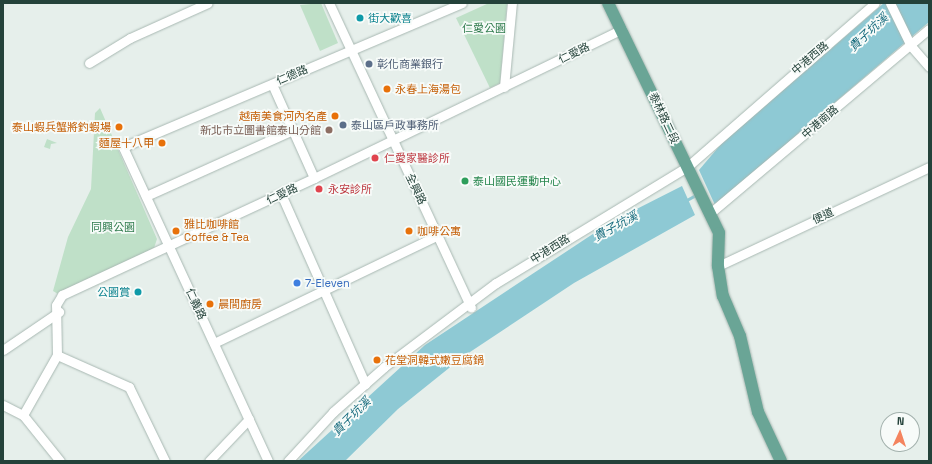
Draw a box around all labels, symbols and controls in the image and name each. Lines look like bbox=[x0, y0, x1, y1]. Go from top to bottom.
place label: 街大歡喜 bbox=[368, 11, 412, 25]
water label: 貴子坑溪 bbox=[847, 11, 891, 55]
marker: 街大歡喜 bbox=[355, 13, 365, 23]
park label: 仁愛公園 bbox=[462, 21, 506, 35]
street label: 中港西路 bbox=[789, 39, 831, 77]
street label: 仁愛路 bbox=[556, 40, 592, 66]
place label: 彰化商業銀行 bbox=[377, 57, 443, 71]
marker: 彰化商業銀行 bbox=[364, 59, 374, 69]
street label: 仁德路 bbox=[274, 62, 310, 88]
place label: 永春上海湯包 bbox=[395, 82, 461, 96]
marker: 永春上海湯包 bbox=[382, 84, 392, 94]
street label: 泰林路二段 bbox=[646, 90, 682, 146]
street label: 中港南路 bbox=[799, 103, 841, 141]
place label: 越南美食河內名產 bbox=[239, 109, 327, 123]
marker: 越南美食河內名產 bbox=[330, 111, 340, 121]
place label: 泰山區戶政事務所 bbox=[351, 118, 439, 132]
place label: 泰山蝦兵蟹將釣蝦場 bbox=[12, 120, 111, 134]
marker: 泰山區戶政事務所 bbox=[338, 120, 348, 130]
marker: 泰山蝦兵蟹將釣蝦場 bbox=[114, 122, 124, 132]
place label: 新北市立圖書館泰山分館 bbox=[200, 123, 321, 137]
marker: 新北市立圖書館泰山分館 bbox=[324, 125, 334, 135]
place label: 麵屋十八甲 bbox=[99, 136, 154, 150]
marker: 麵屋十八甲 bbox=[157, 138, 167, 148]
place label: 仁愛家醫診所 bbox=[384, 151, 450, 165]
marker: 仁愛家醫診所 bbox=[369, 152, 381, 164]
street label: 全興路 bbox=[403, 171, 429, 207]
place label: 泰山國民運動中心 bbox=[473, 174, 561, 188]
marker: 泰山國民運動中心 bbox=[460, 176, 470, 186]
street label: 仁愛路 bbox=[264, 181, 300, 207]
place label: 永安診所 bbox=[328, 182, 372, 196]
marker: 永安診所 bbox=[313, 183, 325, 195]
street label: 便道 bbox=[810, 205, 836, 227]
water label: 貴子坑溪 bbox=[592, 209, 640, 245]
place label: 雅比咖啡館 Coffee & Tea bbox=[184, 218, 249, 244]
park label: 同興公園 bbox=[91, 220, 135, 234]
place label: 咖啡公寓 bbox=[417, 224, 461, 238]
marker: 雅比咖啡館 Coffee & Tea bbox=[171, 226, 181, 236]
marker: 咖啡公寓 bbox=[404, 226, 414, 236]
street label: 中港西路 bbox=[528, 232, 572, 266]
place label: 7-Eleven bbox=[305, 276, 350, 290]
marker: 7-Eleven bbox=[292, 278, 302, 288]
place label: 公園賞 bbox=[97, 285, 130, 299]
street label: 仁義路 bbox=[183, 286, 209, 322]
marker: 公園賞 bbox=[133, 287, 143, 297]
place label: 晨間廚房 bbox=[218, 297, 262, 311]
marker: 晨間廚房 bbox=[205, 299, 215, 309]
place label: 花堂洞韓式嫩豆腐鍋 bbox=[385, 353, 484, 367]
marker: 花堂洞韓式嫩豆腐鍋 bbox=[372, 355, 382, 365]
water label: 貴子坑溪 bbox=[330, 395, 374, 439]
north arrow bbox=[880, 412, 920, 452]
text: N bbox=[897, 414, 905, 428]

